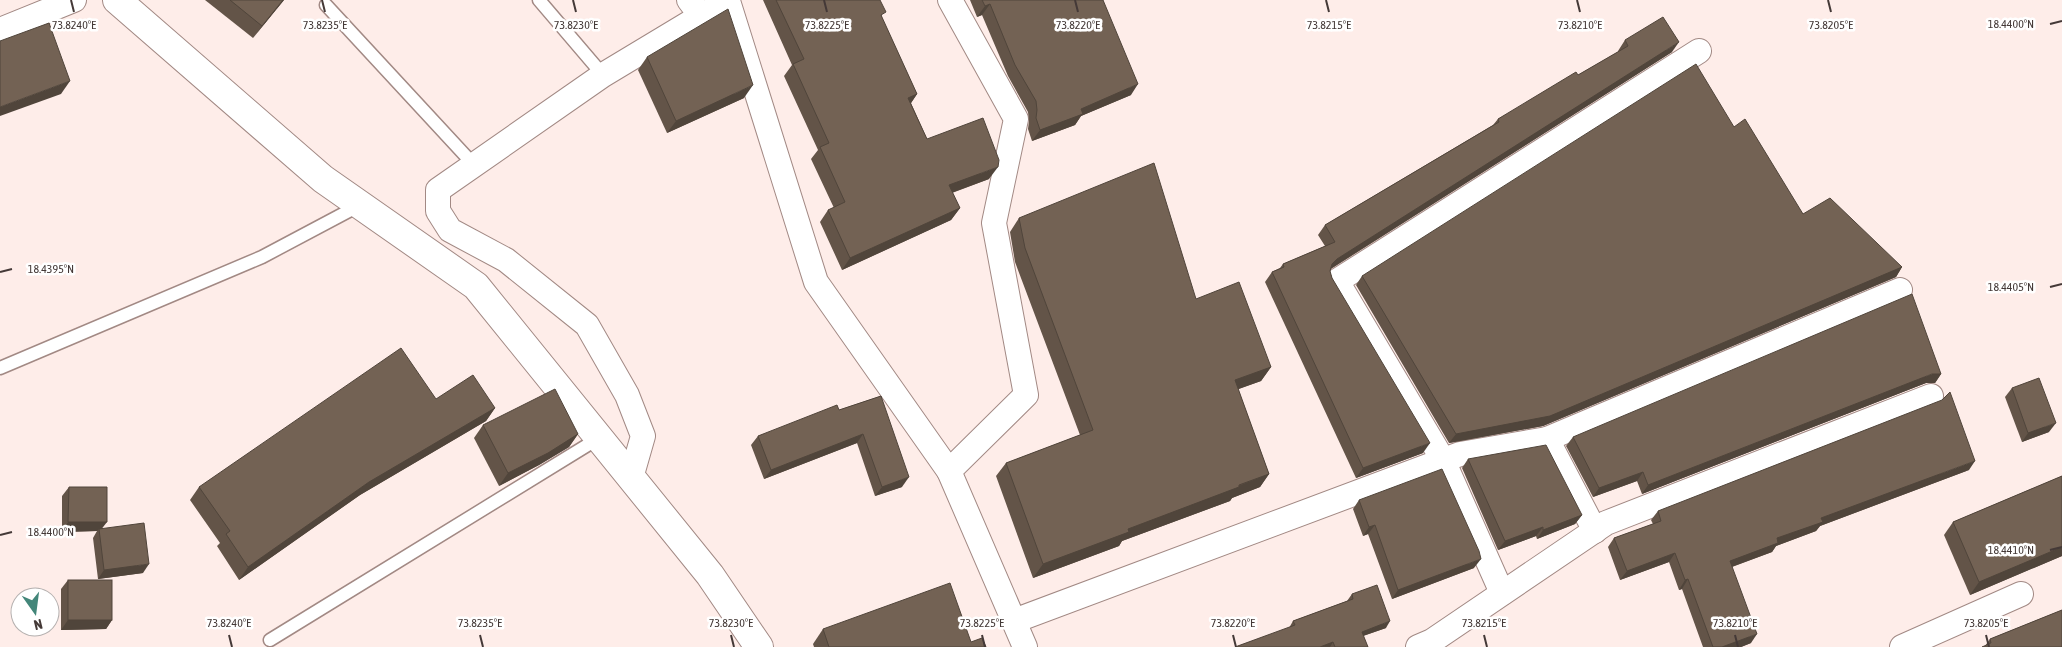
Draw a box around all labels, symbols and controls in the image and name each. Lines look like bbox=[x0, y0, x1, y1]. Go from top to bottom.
text: 18.4400°N bbox=[1988, 17, 2034, 31]
text: 73.8240°E bbox=[52, 18, 96, 32]
text: 73.8235°E bbox=[303, 18, 347, 32]
text: 73.8230°E bbox=[554, 18, 598, 32]
text: 73.8225°E bbox=[805, 18, 849, 32]
text: 73.8220°E bbox=[1056, 18, 1100, 32]
text: 73.8215°E bbox=[1307, 18, 1351, 32]
text: 73.8210°E bbox=[1558, 18, 1602, 32]
text: 73.8205°E bbox=[1809, 18, 1853, 32]
text: 18.4395°N bbox=[28, 262, 74, 276]
text: 18.4405°N bbox=[1988, 280, 2034, 294]
text: 18.4400°N bbox=[28, 525, 74, 539]
text: 18.4410°N bbox=[1988, 543, 2034, 557]
north arrow bbox=[10, 587, 60, 637]
text: N bbox=[32, 616, 44, 633]
text: 73.8240°E bbox=[207, 616, 251, 630]
text: 73.8235°E bbox=[458, 616, 502, 630]
text: 73.8230°E bbox=[709, 616, 753, 630]
text: 73.8225°E bbox=[960, 616, 1004, 630]
text: 73.8220°E bbox=[1211, 616, 1255, 630]
text: 73.8215°E bbox=[1462, 616, 1506, 630]
text: 73.8210°E bbox=[1713, 616, 1757, 630]
text: 73.8205°E bbox=[1964, 616, 2008, 630]

